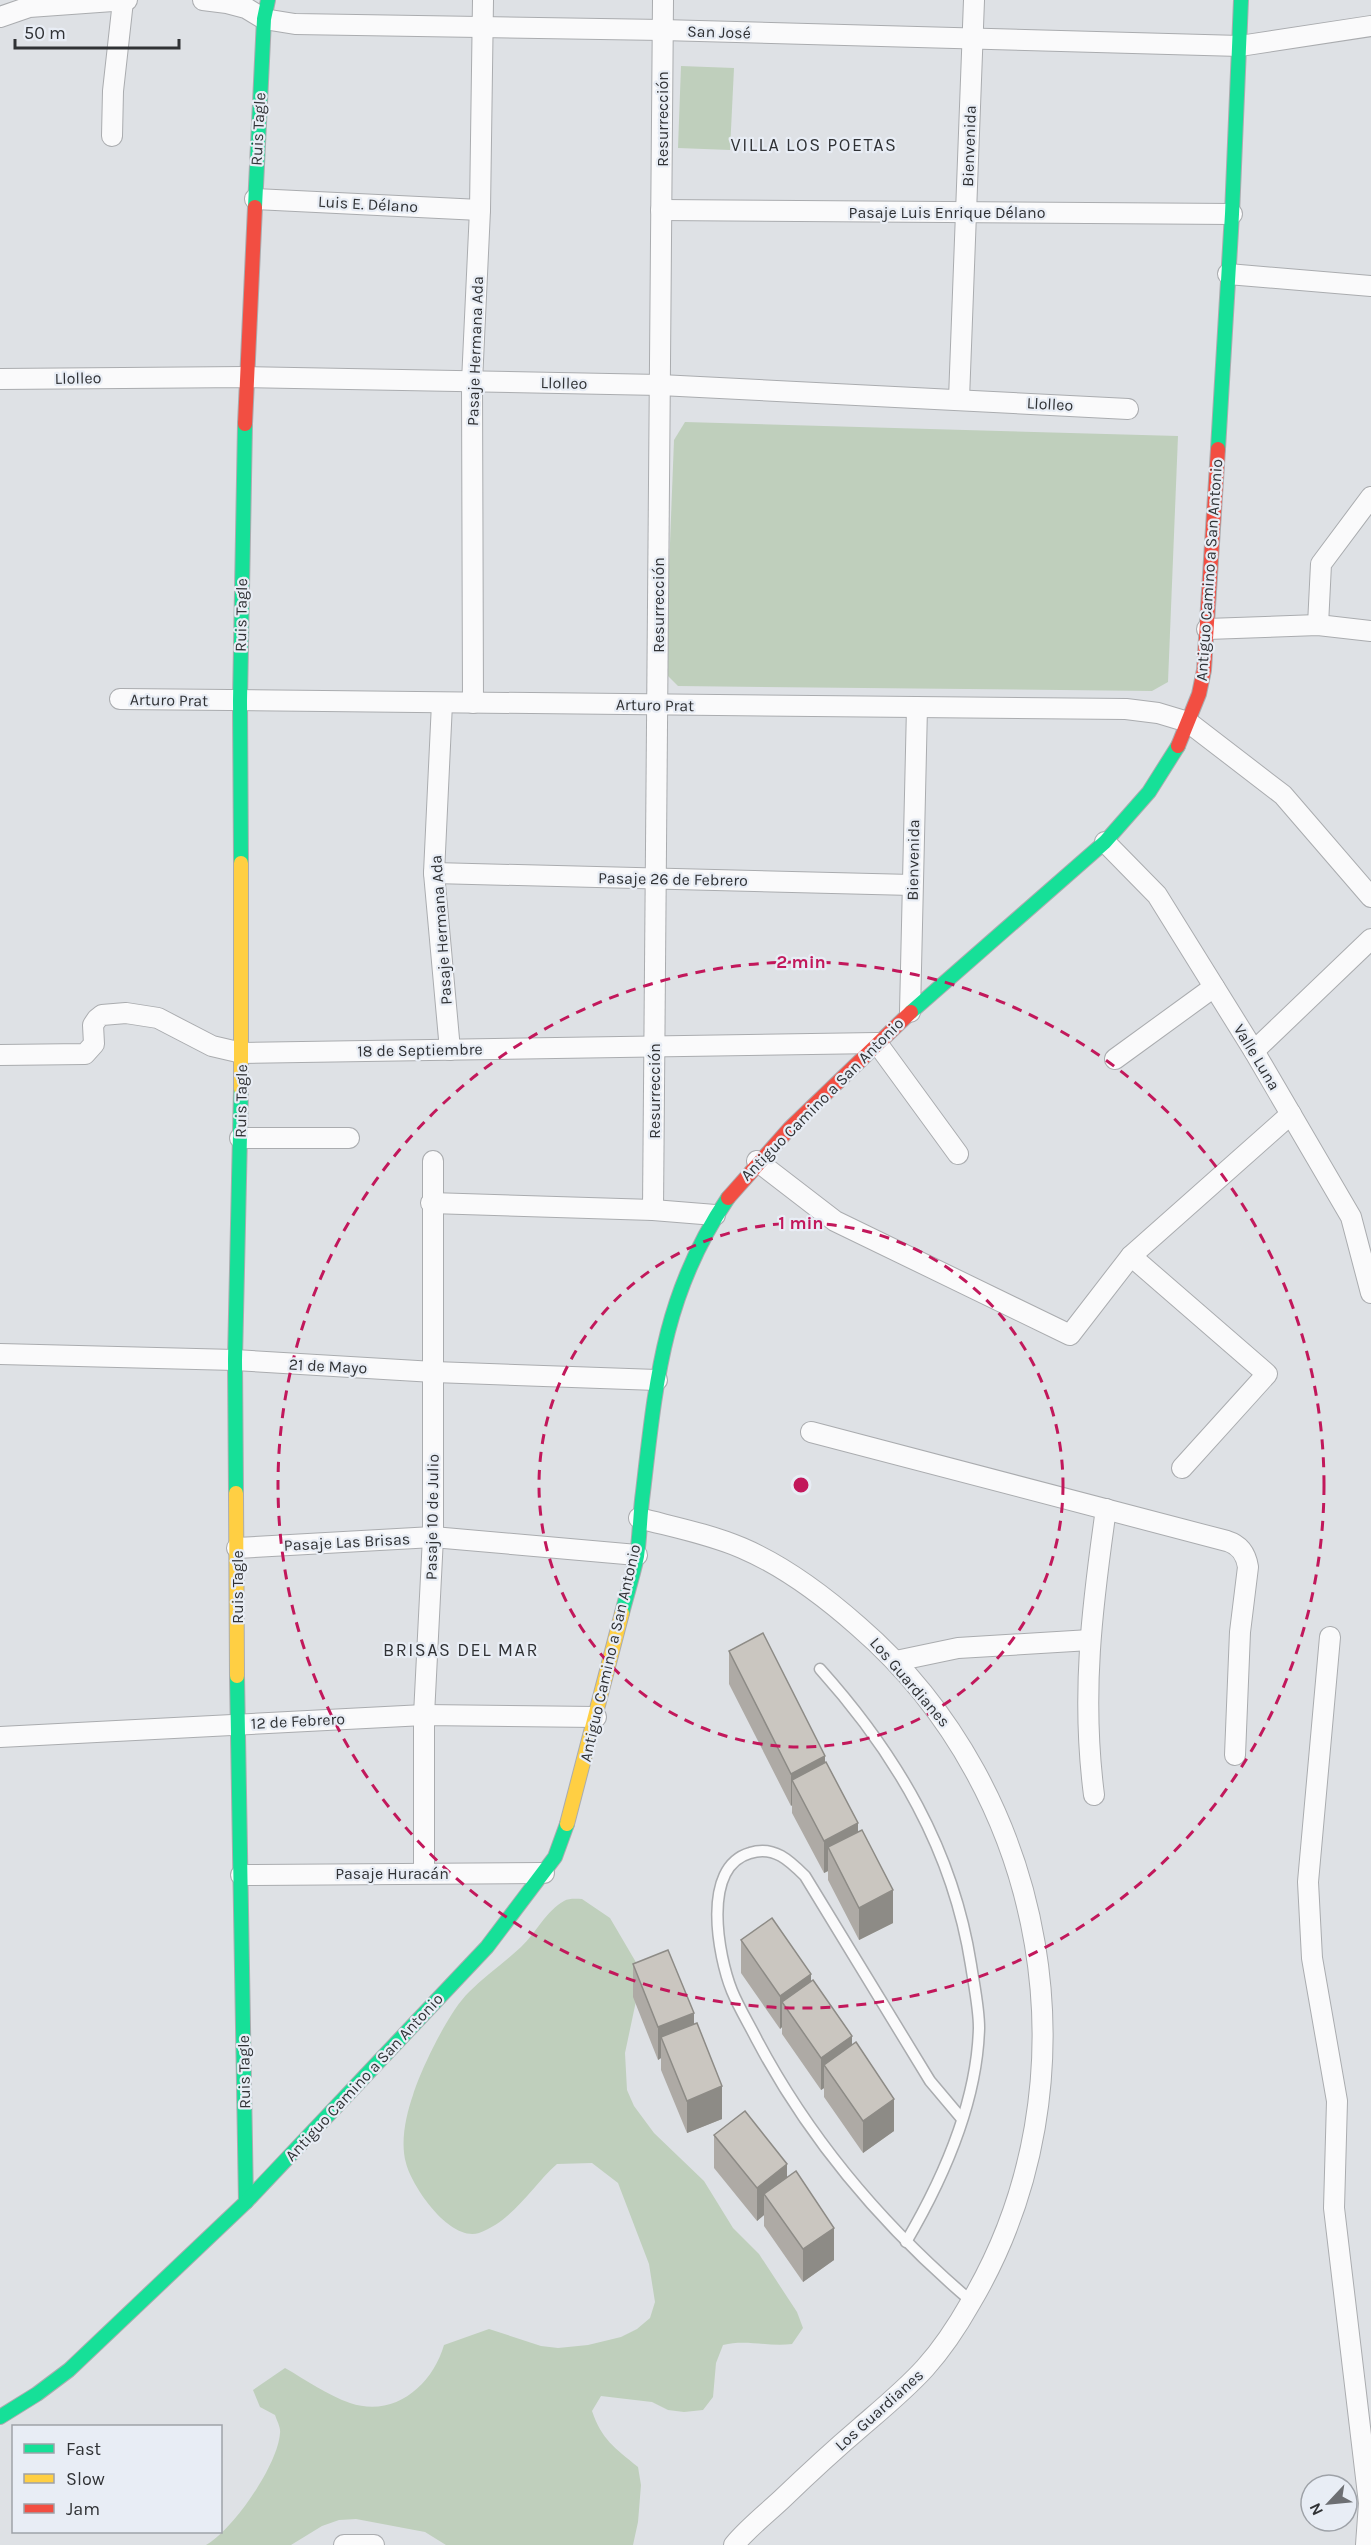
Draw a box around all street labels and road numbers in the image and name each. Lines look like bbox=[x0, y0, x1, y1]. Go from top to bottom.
street label: San José bbox=[687, 21, 751, 43]
street label: Resurrección bbox=[653, 71, 672, 167]
street label: Ruis Tagle bbox=[247, 92, 269, 166]
street label: Bienvenida bbox=[958, 105, 980, 187]
street label: Luis E. Délano bbox=[317, 192, 419, 216]
street label: Pasaje Luis Enrique Délano bbox=[849, 203, 1045, 222]
street label: Pasaje Hermana Ada bbox=[463, 276, 487, 426]
street label: Llolleo bbox=[55, 368, 101, 388]
street label: Llolleo bbox=[541, 373, 587, 393]
street label: Llolleo bbox=[1026, 393, 1074, 415]
street label: Antiguo Camino a San Antonio bbox=[1192, 458, 1226, 682]
street label: Resurrección bbox=[649, 557, 668, 653]
street label: Ruis Tagle bbox=[231, 578, 251, 652]
street label: Arturo Prat bbox=[130, 690, 208, 710]
street label: Arturo Prat bbox=[616, 695, 694, 715]
street label: Bienvenida bbox=[903, 819, 923, 901]
street label: Pasaje Hermana Ada bbox=[426, 854, 456, 1006]
street label: Pasaje 26 de Febrero bbox=[598, 868, 748, 890]
street label: Antiguo Camino a San Antonio bbox=[737, 1014, 907, 1184]
street label: Valle Luna bbox=[1230, 1020, 1284, 1094]
street label: 18 de Septiembre bbox=[357, 1039, 483, 1061]
street label: Resurrección bbox=[645, 1043, 664, 1139]
street label: Ruis Tagle bbox=[231, 1064, 251, 1138]
street label: 21 de Mayo bbox=[288, 1354, 368, 1378]
street label: Pasaje 10 de Julio bbox=[421, 1454, 443, 1580]
street label: Pasaje Las Brisas bbox=[283, 1529, 411, 1555]
street label: Antiguo Camino a San Antonio bbox=[576, 1542, 644, 1764]
street label: Ruis Tagle bbox=[228, 1550, 247, 1624]
street label: Los Guardianes bbox=[866, 1633, 954, 1731]
street label: 12 de Febrero bbox=[251, 1709, 345, 1733]
street label: Pasaje Huracán bbox=[335, 1864, 449, 1883]
street label: Antiguo Camino a San Antonio bbox=[281, 1989, 447, 2165]
street label: Ruis Tagle bbox=[234, 2035, 254, 2109]
street label: Los Guardianes bbox=[831, 2365, 927, 2455]

